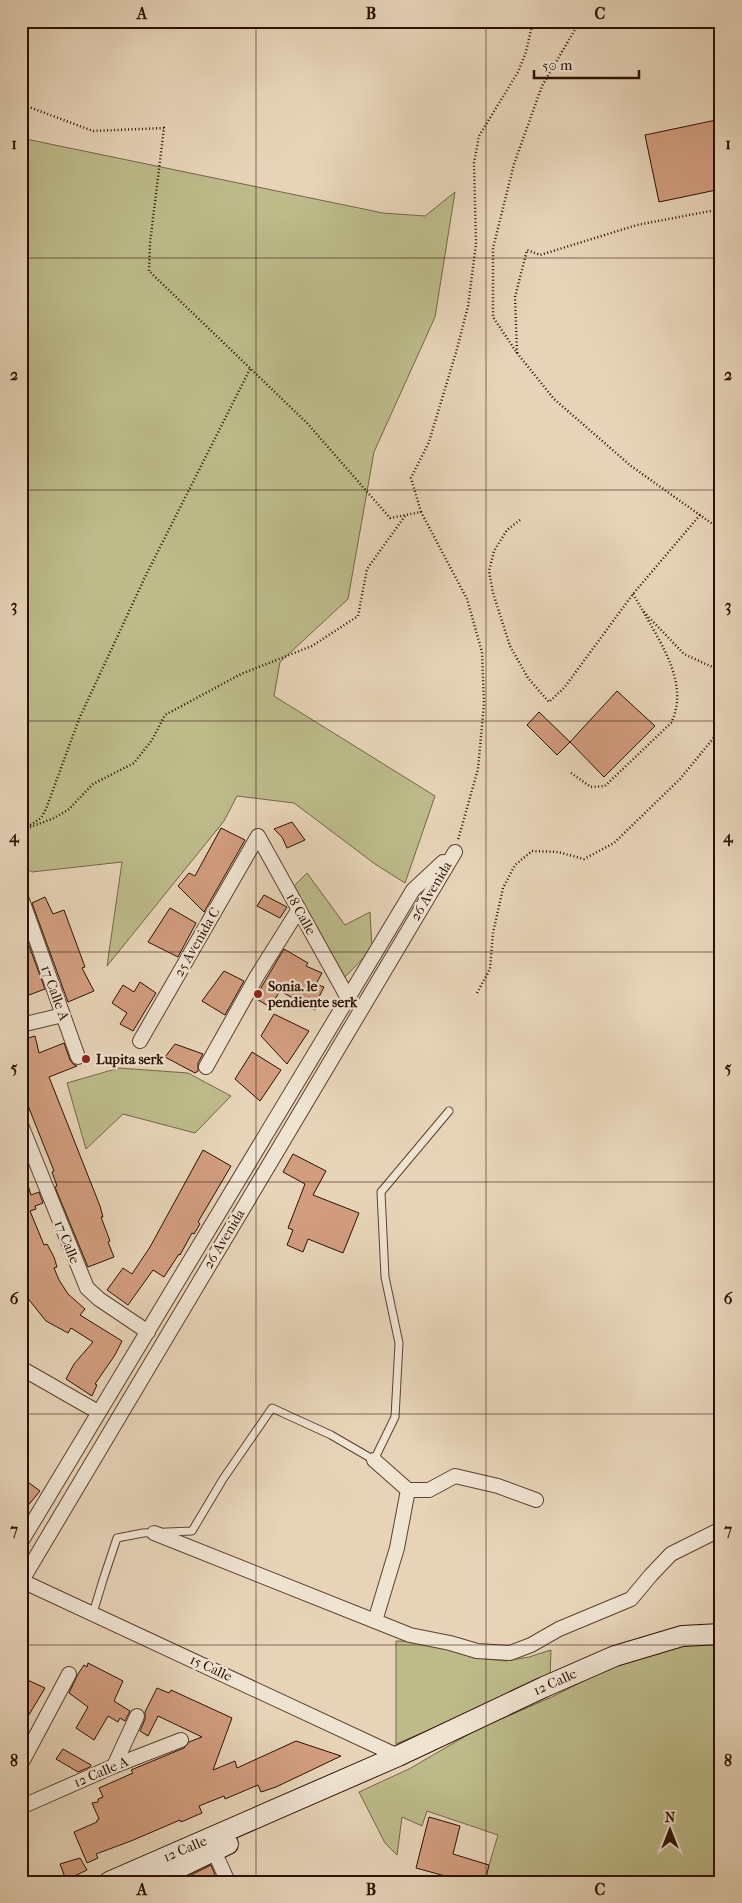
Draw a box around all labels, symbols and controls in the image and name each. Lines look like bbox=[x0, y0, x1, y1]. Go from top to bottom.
text: A bbox=[136, 4, 148, 23]
text: B bbox=[366, 4, 376, 23]
text: C bbox=[595, 4, 606, 23]
scale bar bbox=[534, 48, 640, 80]
text: 50 m bbox=[542, 56, 573, 74]
text: 1 bbox=[11, 134, 17, 153]
text: 1 bbox=[725, 134, 731, 153]
text: 2 bbox=[10, 365, 18, 384]
text: 2 bbox=[724, 365, 732, 384]
text: 3 bbox=[11, 596, 17, 616]
text: 3 bbox=[725, 596, 731, 616]
text: 4 bbox=[8, 827, 20, 847]
text: 4 bbox=[722, 827, 734, 847]
street label: 26 Avenida bbox=[407, 858, 456, 924]
street label: 18 Calle bbox=[283, 890, 320, 938]
street label: 25 Avenida C bbox=[170, 904, 224, 980]
street label: 17 Calle A bbox=[37, 963, 73, 1024]
place label: Sonia. le pendiente serk bbox=[267, 978, 358, 1011]
marker: Sonia. le pendiente serk bbox=[252, 988, 264, 1000]
place label: Lupita serk bbox=[96, 1051, 164, 1068]
marker: Lupita serk bbox=[80, 1053, 92, 1065]
text: 5 bbox=[11, 1058, 18, 1077]
text: 5 bbox=[725, 1058, 732, 1077]
street label: 26 Avenida bbox=[200, 1206, 249, 1272]
street label: 17 Calle bbox=[51, 1218, 83, 1266]
text: 6 bbox=[10, 1289, 19, 1308]
text: 6 bbox=[724, 1289, 733, 1308]
text: 7 bbox=[9, 1520, 18, 1539]
text: 7 bbox=[723, 1520, 732, 1539]
street label: 15 Calle bbox=[187, 1651, 235, 1685]
street label: 12 Calle bbox=[531, 1665, 579, 1699]
text: 8 bbox=[10, 1751, 18, 1770]
text: 8 bbox=[724, 1751, 732, 1770]
street label: 12 Calle A bbox=[71, 1753, 132, 1791]
north arrow bbox=[644, 1806, 694, 1856]
text: N bbox=[665, 1809, 676, 1826]
street label: 12 Calle bbox=[161, 1832, 209, 1866]
text: A bbox=[136, 1880, 148, 1899]
text: B bbox=[366, 1880, 376, 1899]
text: C bbox=[595, 1880, 606, 1899]

